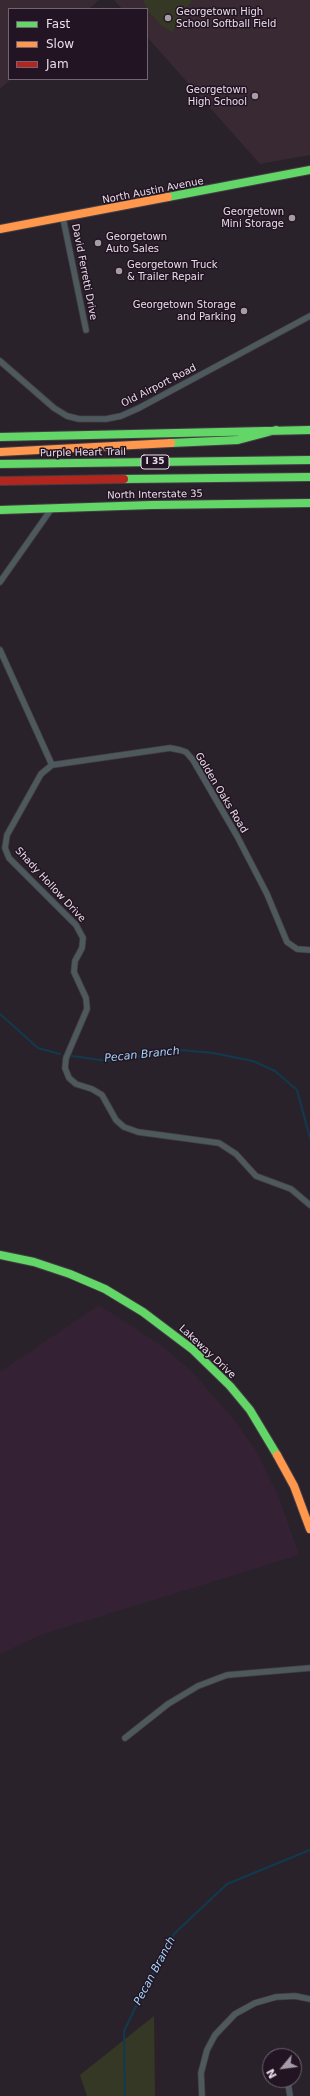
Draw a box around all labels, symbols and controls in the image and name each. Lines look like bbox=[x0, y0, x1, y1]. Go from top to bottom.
place label: Georgetown High School Softball Field bbox=[176, 6, 276, 30]
legend bbox=[8, 8, 148, 80]
marker: Georgetown High School Softball Field bbox=[163, 13, 173, 23]
text: Fast bbox=[46, 17, 70, 31]
text: Slow bbox=[46, 37, 74, 51]
text: Jam bbox=[46, 57, 69, 71]
place label: Georgetown High School bbox=[186, 84, 247, 108]
marker: Georgetown High School bbox=[250, 91, 260, 101]
street label: North Austin Avenue bbox=[101, 175, 205, 207]
place label: Georgetown Mini Storage bbox=[221, 206, 284, 230]
marker: Georgetown Mini Storage bbox=[287, 213, 297, 223]
street label: David Ferretti Drive bbox=[69, 223, 99, 321]
place label: Georgetown Auto Sales bbox=[106, 231, 167, 254]
marker: Georgetown Auto Sales bbox=[93, 238, 103, 248]
place label: Georgetown Truck & Trailer Repair bbox=[127, 259, 218, 282]
marker: Georgetown Truck & Trailer Repair bbox=[114, 266, 124, 276]
place label: Georgetown Storage and Parking bbox=[133, 299, 236, 322]
marker: Georgetown Storage and Parking bbox=[239, 306, 249, 316]
street label: Old Airport Road bbox=[119, 362, 199, 410]
street label: Purple Heart Trail bbox=[40, 446, 126, 460]
road number: I 35 bbox=[141, 455, 169, 469]
street label: North Interstate 35 bbox=[107, 488, 203, 502]
street label: Golden Oaks Road bbox=[192, 751, 250, 835]
street label: Shady Hollow Drive bbox=[12, 845, 88, 925]
water label: Pecan Branch bbox=[104, 1044, 180, 1066]
street label: Lakeway Drive bbox=[176, 1323, 238, 1381]
water label: Pecan Branch bbox=[131, 1935, 179, 2007]
north arrow bbox=[262, 2048, 302, 2088]
text: N bbox=[264, 2066, 280, 2081]

